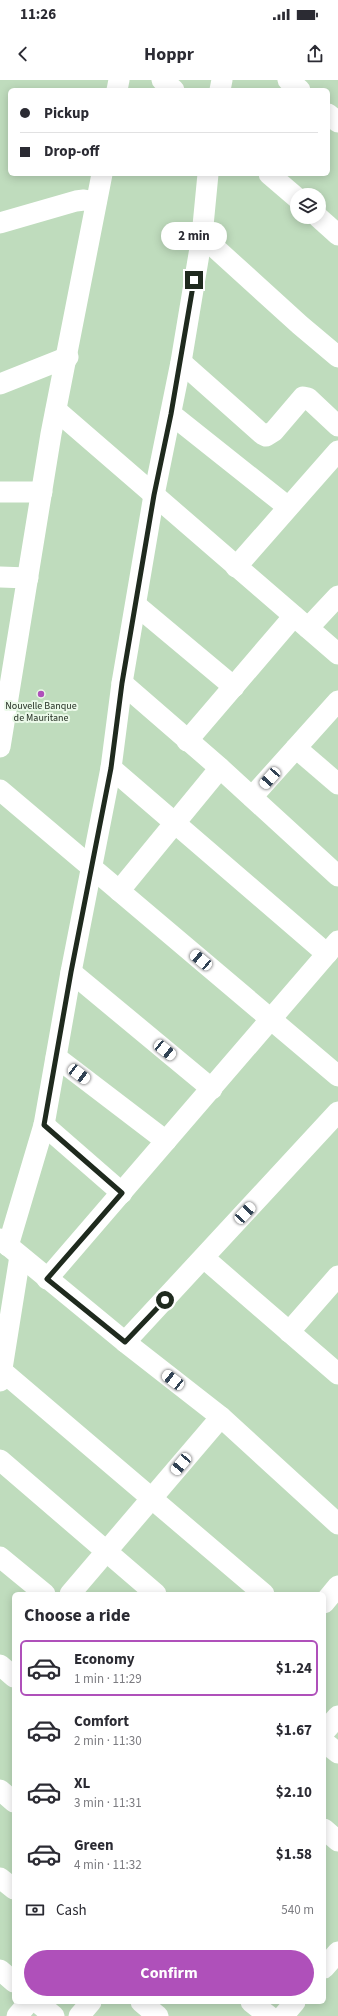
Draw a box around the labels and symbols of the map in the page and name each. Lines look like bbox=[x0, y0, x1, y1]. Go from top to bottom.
callout: 2 min bbox=[161, 222, 227, 250]
route end bbox=[185, 271, 203, 289]
marker: Nouvelle Banque de Mauritane bbox=[36, 689, 46, 699]
place label: Nouvelle Banque de Mauritane bbox=[5, 699, 77, 725]
car bbox=[258, 765, 282, 791]
car bbox=[188, 948, 214, 972]
car bbox=[152, 1038, 178, 1062]
car bbox=[66, 1062, 92, 1086]
car bbox=[232, 1200, 258, 1226]
route start bbox=[156, 1291, 174, 1309]
car bbox=[160, 1368, 186, 1392]
car bbox=[169, 1451, 193, 1477]

